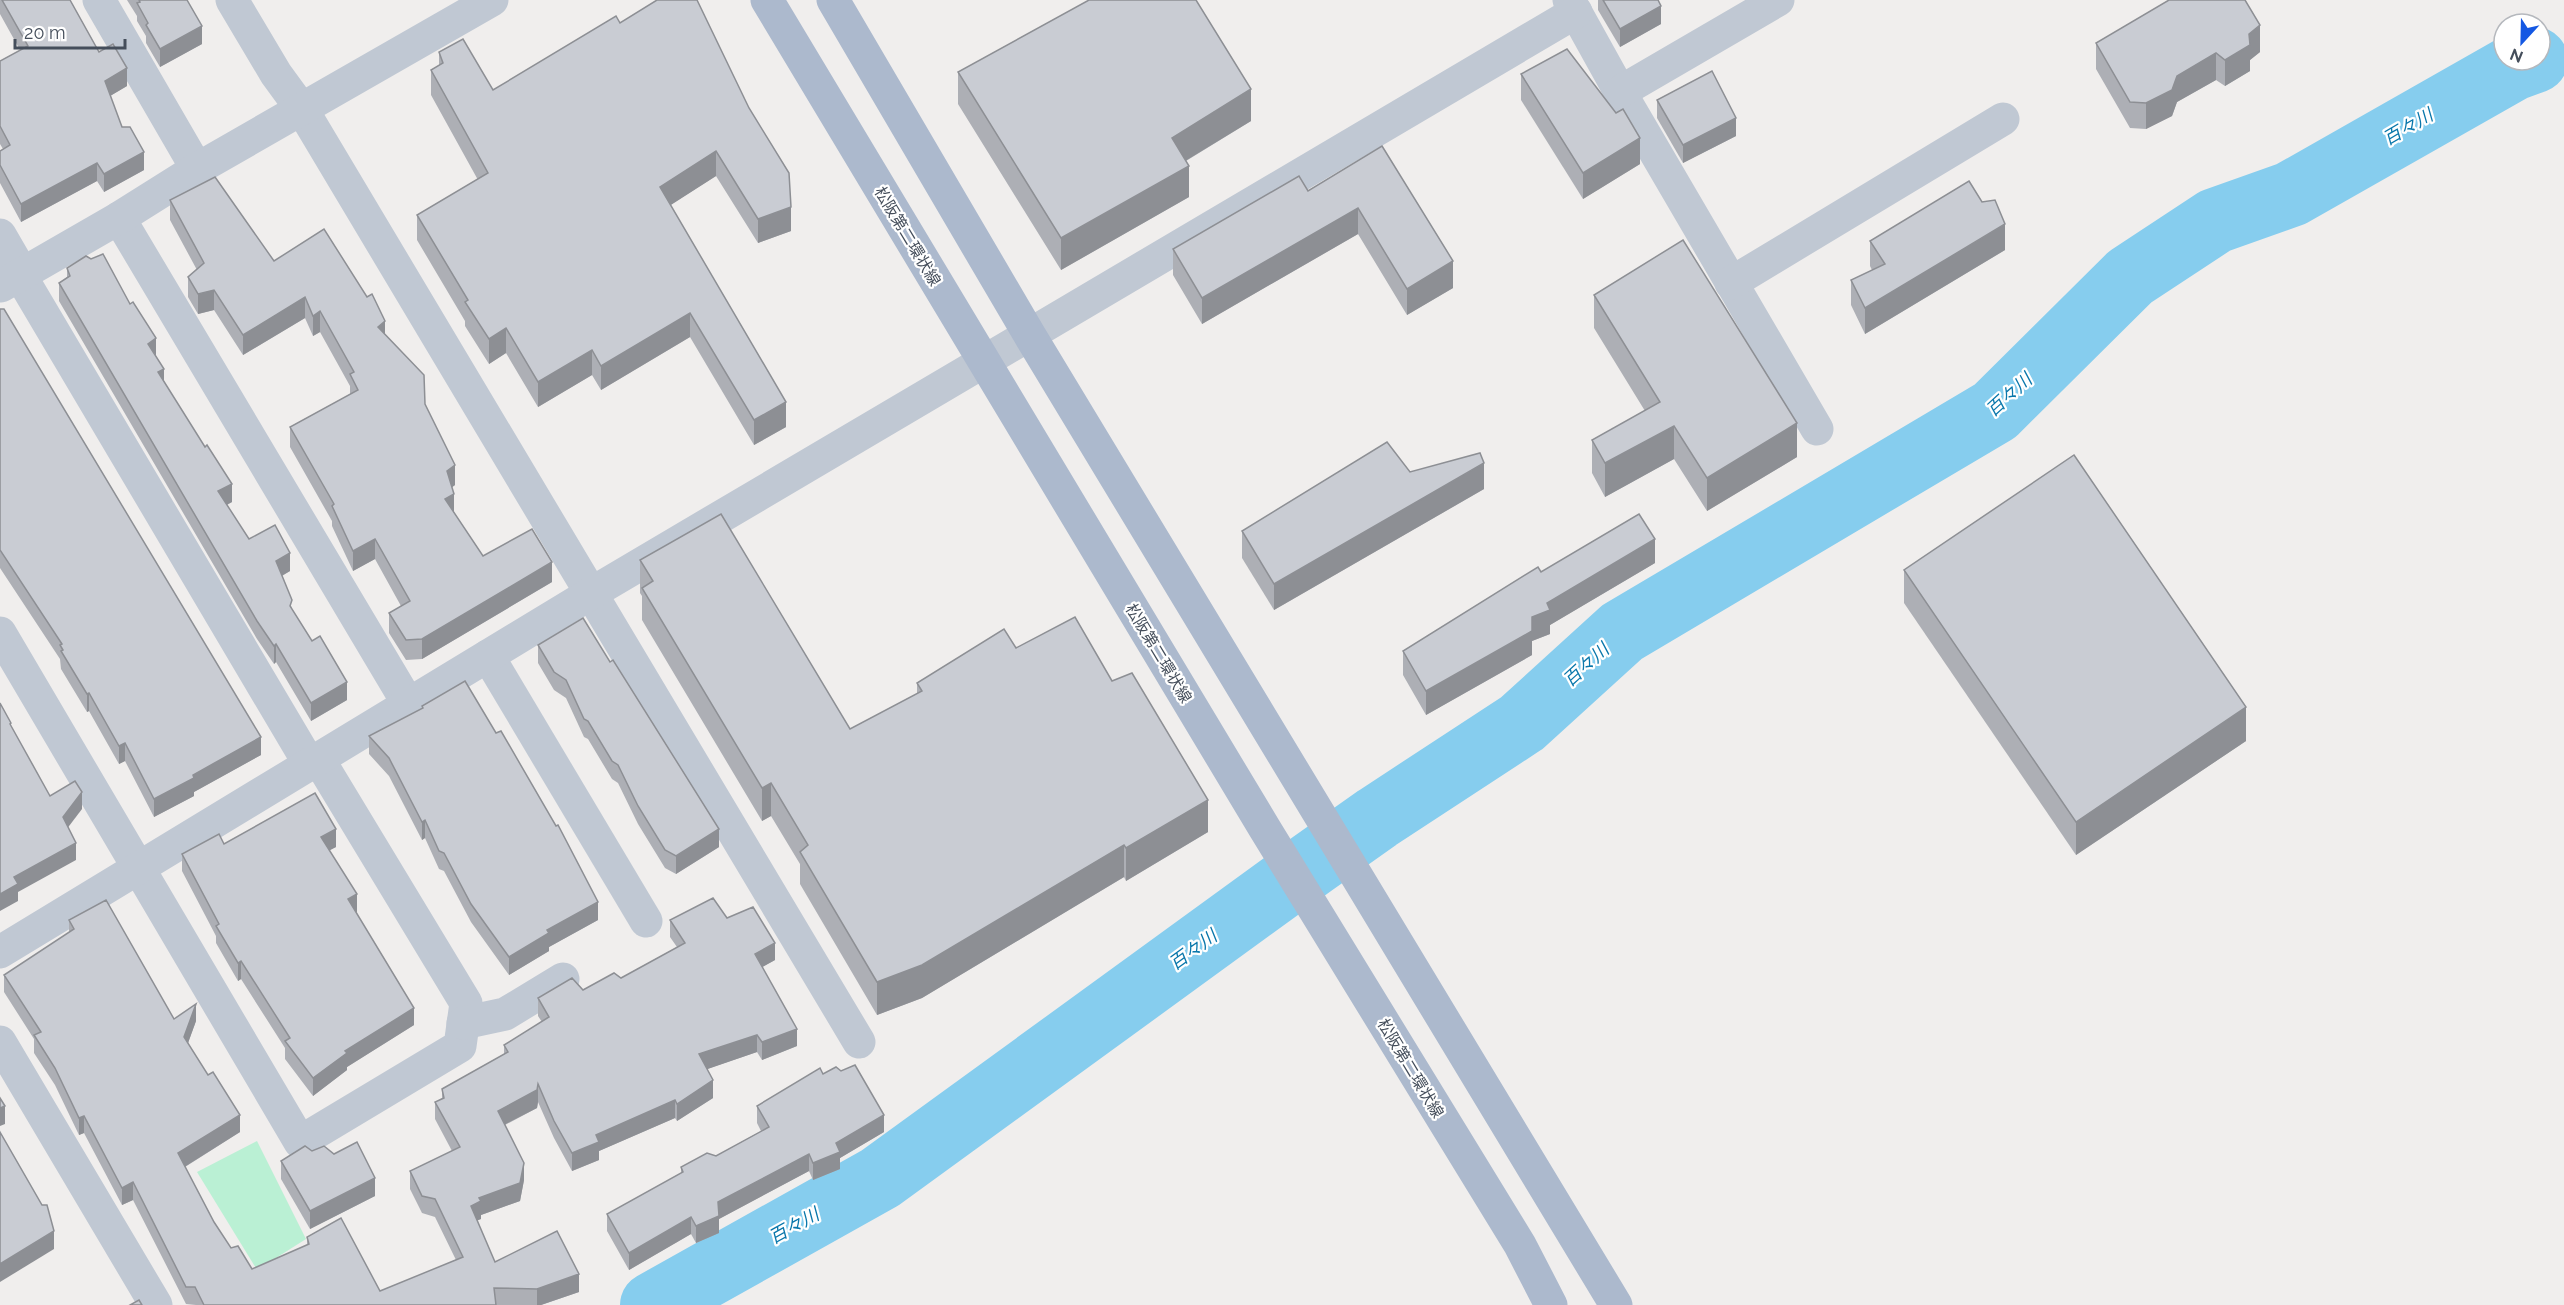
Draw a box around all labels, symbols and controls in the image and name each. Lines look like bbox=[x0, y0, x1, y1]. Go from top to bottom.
scale bar bbox=[15, 12, 124, 50]
north arrow bbox=[2492, 12, 2552, 72]
text: 20 m bbox=[24, 22, 66, 43]
text: N bbox=[2507, 44, 2526, 67]
water label: 百々川 bbox=[2379, 103, 2438, 149]
street label: 松阪第二環状線 bbox=[871, 183, 945, 289]
water label: 百々川 bbox=[1982, 367, 2037, 420]
street label: 松阪第二環状線 bbox=[1122, 600, 1196, 706]
water label: 百々川 bbox=[1559, 637, 1614, 690]
water label: 百々川 bbox=[1165, 924, 1222, 974]
street label: 松阪第二環状線 bbox=[1374, 1015, 1448, 1121]
water label: 百々川 bbox=[765, 1202, 824, 1248]

